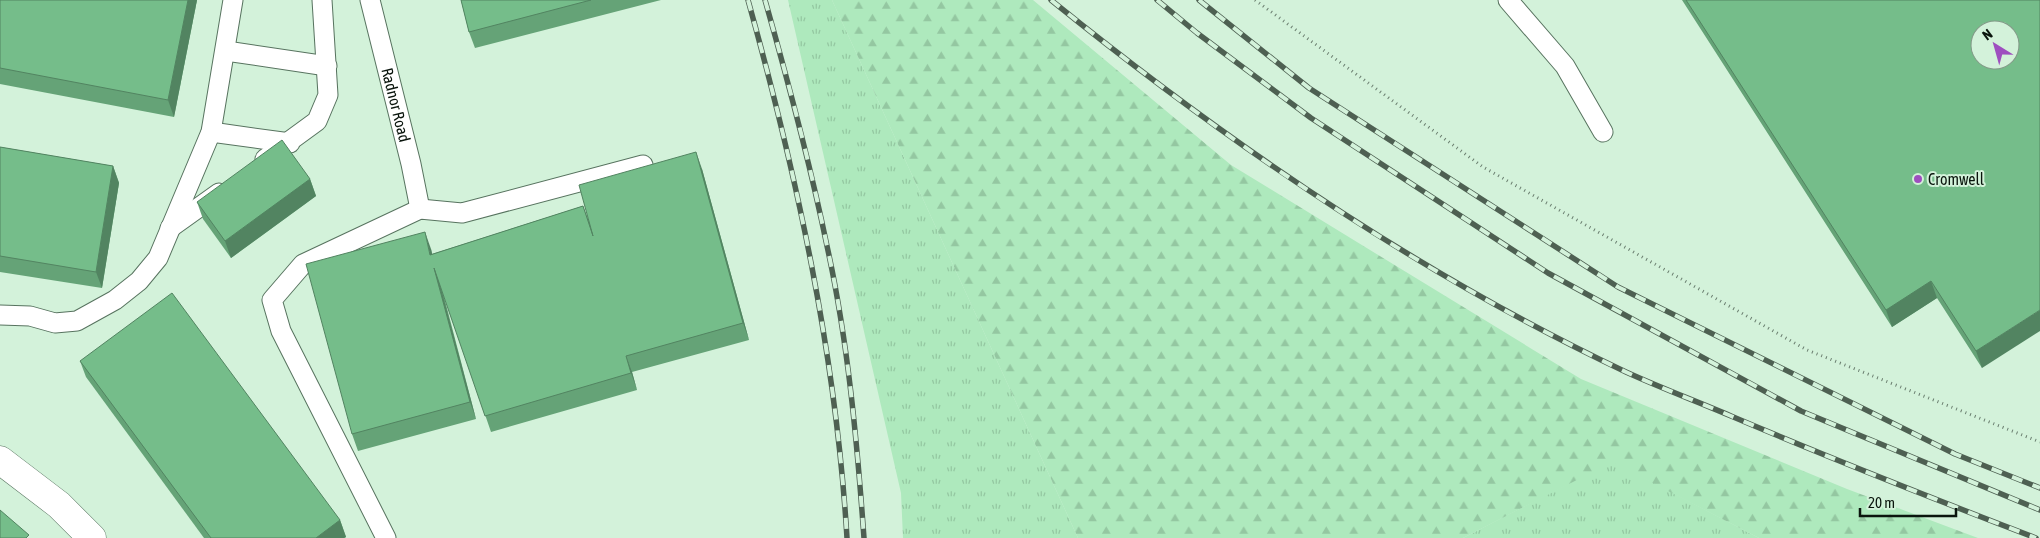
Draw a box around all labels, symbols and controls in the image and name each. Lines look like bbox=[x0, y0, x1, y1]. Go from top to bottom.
north arrow bbox=[1970, 20, 2020, 70]
text: N bbox=[1979, 26, 1995, 43]
street label: Radnor Road bbox=[378, 66, 414, 144]
place label: Cromwell bbox=[1928, 170, 1985, 188]
marker: Cromwell bbox=[1912, 173, 1924, 185]
scale bar bbox=[1860, 486, 1956, 518]
text: 20 m bbox=[1868, 494, 1895, 511]

